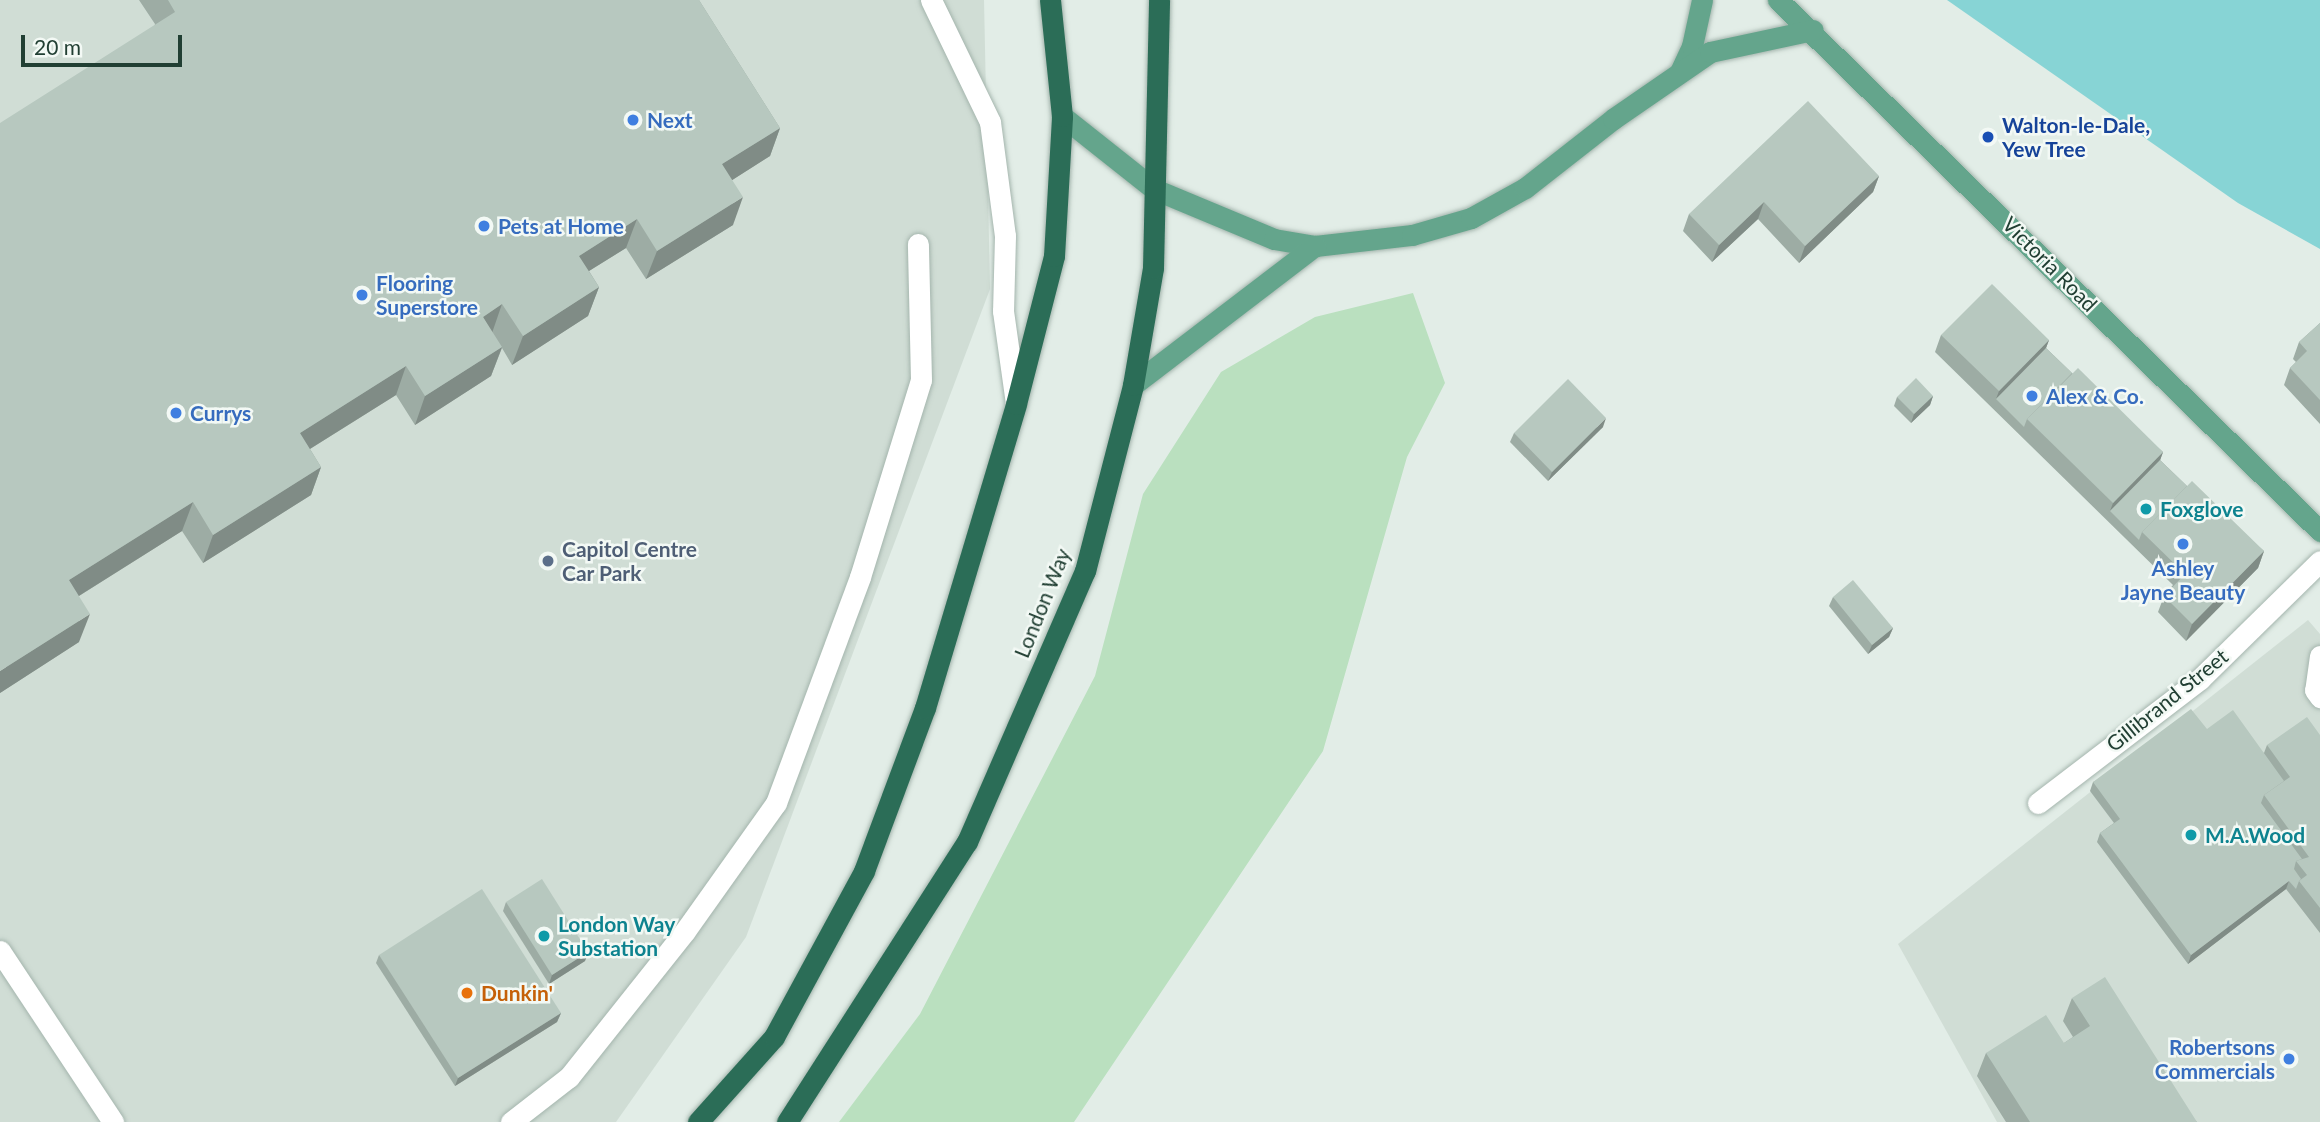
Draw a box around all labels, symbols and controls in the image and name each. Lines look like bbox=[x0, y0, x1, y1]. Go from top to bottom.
scale bar bbox=[24, 21, 186, 65]
text: 20 m bbox=[34, 34, 81, 59]
place label: Next bbox=[647, 107, 693, 133]
marker: Next bbox=[625, 112, 641, 128]
place label: Walton-le-Dale, Yew Tree bbox=[2002, 112, 2150, 162]
marker: Walton-le-Dale, Yew Tree bbox=[1980, 129, 1996, 145]
street label: Victoria Road bbox=[1997, 211, 2103, 317]
place label: Pets at Home bbox=[498, 213, 624, 239]
marker: Pets at Home bbox=[476, 218, 492, 234]
place label: Flooring Superstore bbox=[376, 270, 478, 320]
marker: Flooring Superstore bbox=[354, 287, 370, 303]
place label: Alex & Co. bbox=[2046, 383, 2144, 409]
marker: Alex & Co. bbox=[2024, 388, 2040, 404]
place label: Currys bbox=[190, 400, 251, 426]
marker: Currys bbox=[168, 405, 184, 421]
place label: Foxglove bbox=[2160, 496, 2243, 522]
marker: Foxglove bbox=[2138, 501, 2154, 517]
place label: Capitol Centre Car Park bbox=[562, 536, 697, 586]
marker: Ashley Jayne Beauty bbox=[2175, 536, 2191, 552]
street label: London Way bbox=[1009, 545, 1075, 661]
marker: Capitol Centre Car Park bbox=[540, 553, 556, 569]
place label: Ashley Jayne Beauty bbox=[2121, 555, 2245, 605]
street label: Gillibrand Street bbox=[2101, 643, 2233, 757]
place label: M.A.Wood bbox=[2205, 822, 2305, 848]
marker: M.A.Wood bbox=[2183, 827, 2199, 843]
place label: London Way Substation bbox=[558, 911, 675, 961]
marker: London Way Substation bbox=[536, 928, 552, 944]
place label: Dunkin' bbox=[481, 980, 553, 1006]
marker: Dunkin' bbox=[459, 985, 475, 1001]
place label: Robertsons Commercials bbox=[2155, 1034, 2275, 1084]
marker: Robertsons Commercials bbox=[2281, 1051, 2297, 1067]

